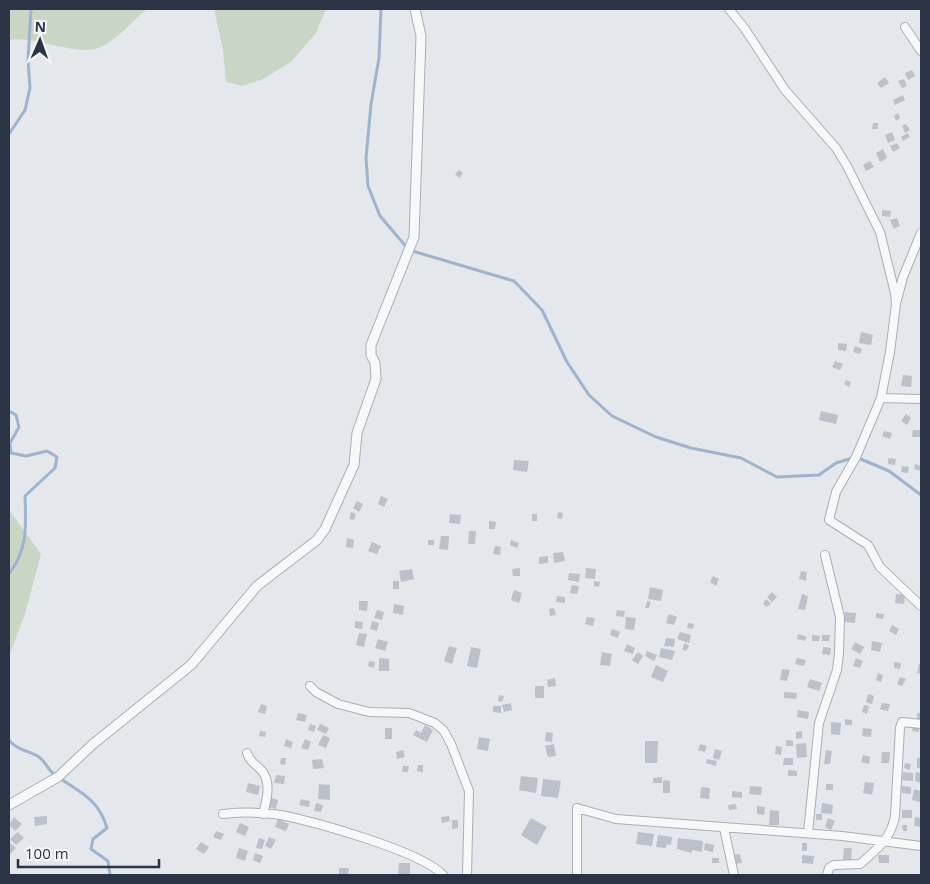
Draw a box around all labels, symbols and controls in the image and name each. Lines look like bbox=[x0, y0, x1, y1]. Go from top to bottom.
north arrow bbox=[15, 15, 65, 65]
text: N bbox=[34, 17, 46, 36]
scale bar bbox=[18, 836, 159, 868]
text: 100 m bbox=[25, 843, 69, 863]

